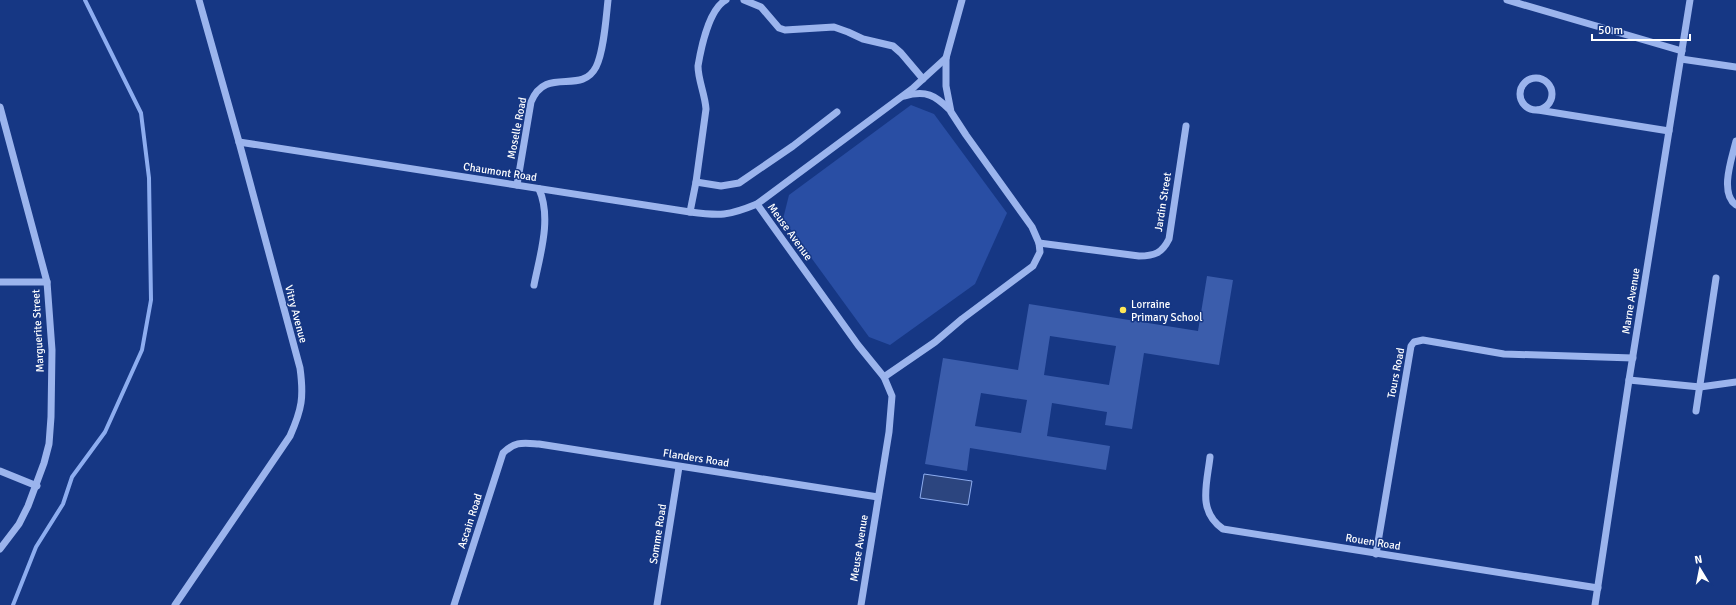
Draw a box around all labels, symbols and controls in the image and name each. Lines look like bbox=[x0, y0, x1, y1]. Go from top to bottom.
scale bar bbox=[1592, 16, 1690, 42]
text: 50 m bbox=[1598, 23, 1623, 38]
street label: Moselle Road bbox=[505, 96, 529, 160]
street label: Chaumont Road bbox=[462, 160, 538, 184]
street label: Jardin Street bbox=[1152, 171, 1174, 233]
street label: Meuse Avenue bbox=[765, 201, 815, 263]
street label: Marne Avenue bbox=[1619, 267, 1643, 335]
street label: Vitry Avenue bbox=[282, 284, 310, 344]
street label: Marguerite Street bbox=[29, 289, 47, 373]
place label: Lorraine Primary School bbox=[1131, 298, 1202, 324]
marker: Lorraine Primary School bbox=[1118, 305, 1128, 315]
street label: Tours Road bbox=[1385, 347, 1407, 399]
street label: Flanders Road bbox=[662, 446, 730, 470]
street label: Ascain Road bbox=[455, 492, 485, 550]
street label: Somme Road bbox=[647, 503, 669, 565]
street label: Meuse Avenue bbox=[847, 514, 871, 582]
street label: Rouen Road bbox=[1345, 531, 1402, 553]
north arrow bbox=[1680, 549, 1720, 589]
text: N bbox=[1693, 553, 1703, 567]

